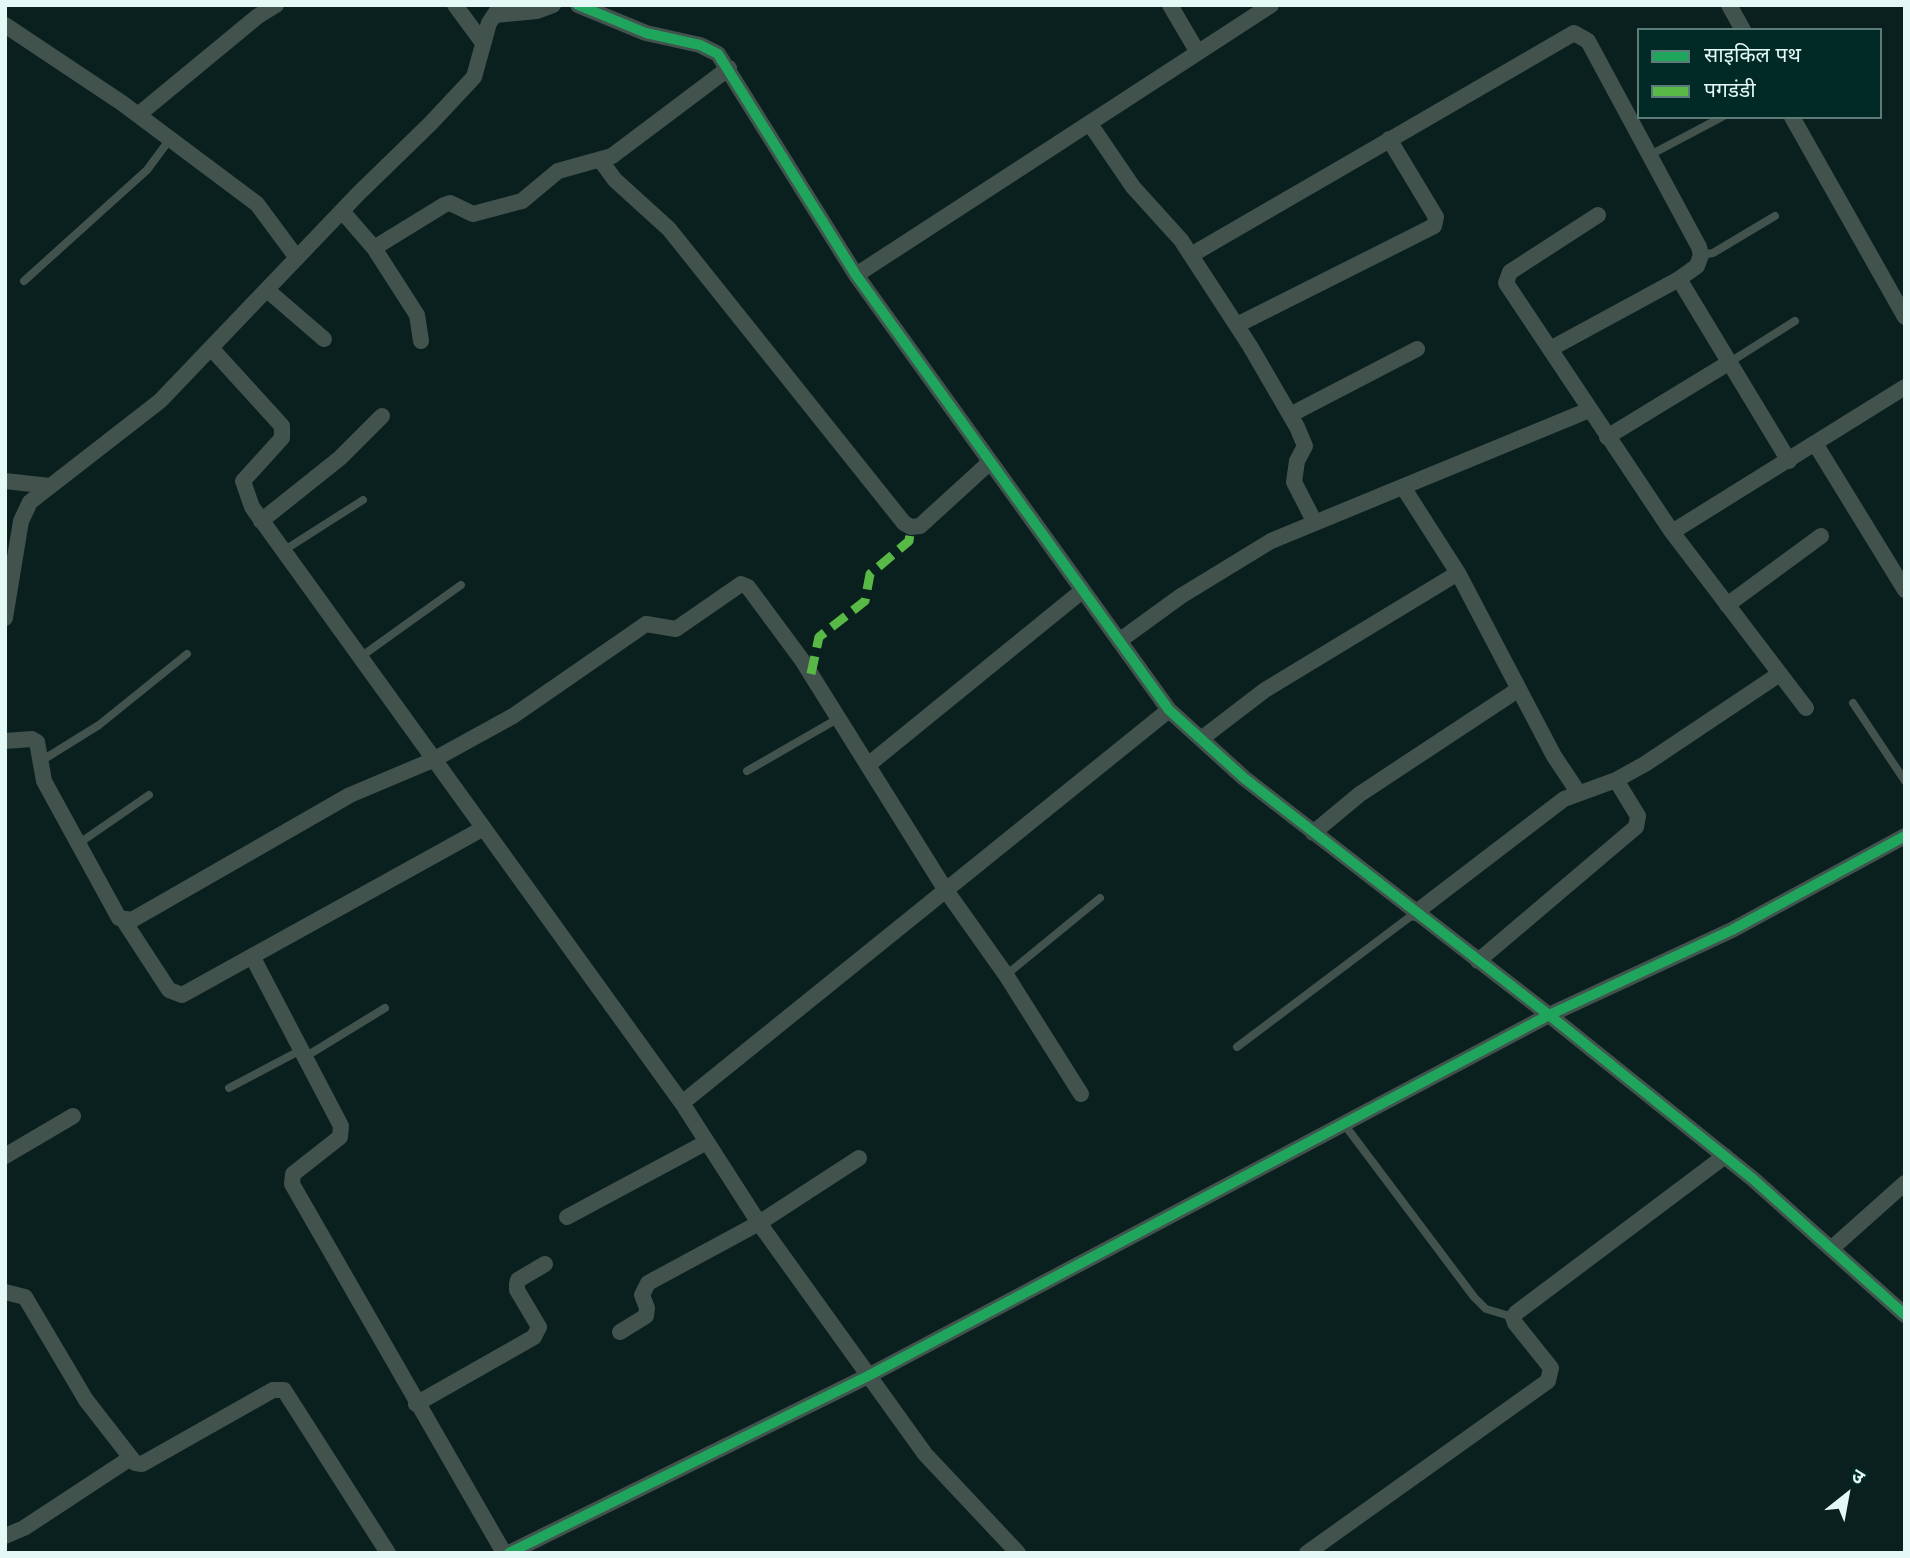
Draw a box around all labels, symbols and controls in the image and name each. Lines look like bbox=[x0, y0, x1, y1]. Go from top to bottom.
legend bbox=[1637, 28, 1882, 119]
text: साइकिल पथ bbox=[1704, 43, 1801, 66]
text: पगडंडी bbox=[1704, 78, 1756, 101]
north arrow bbox=[1812, 1460, 1882, 1530]
text: उ bbox=[1848, 1465, 1868, 1488]

